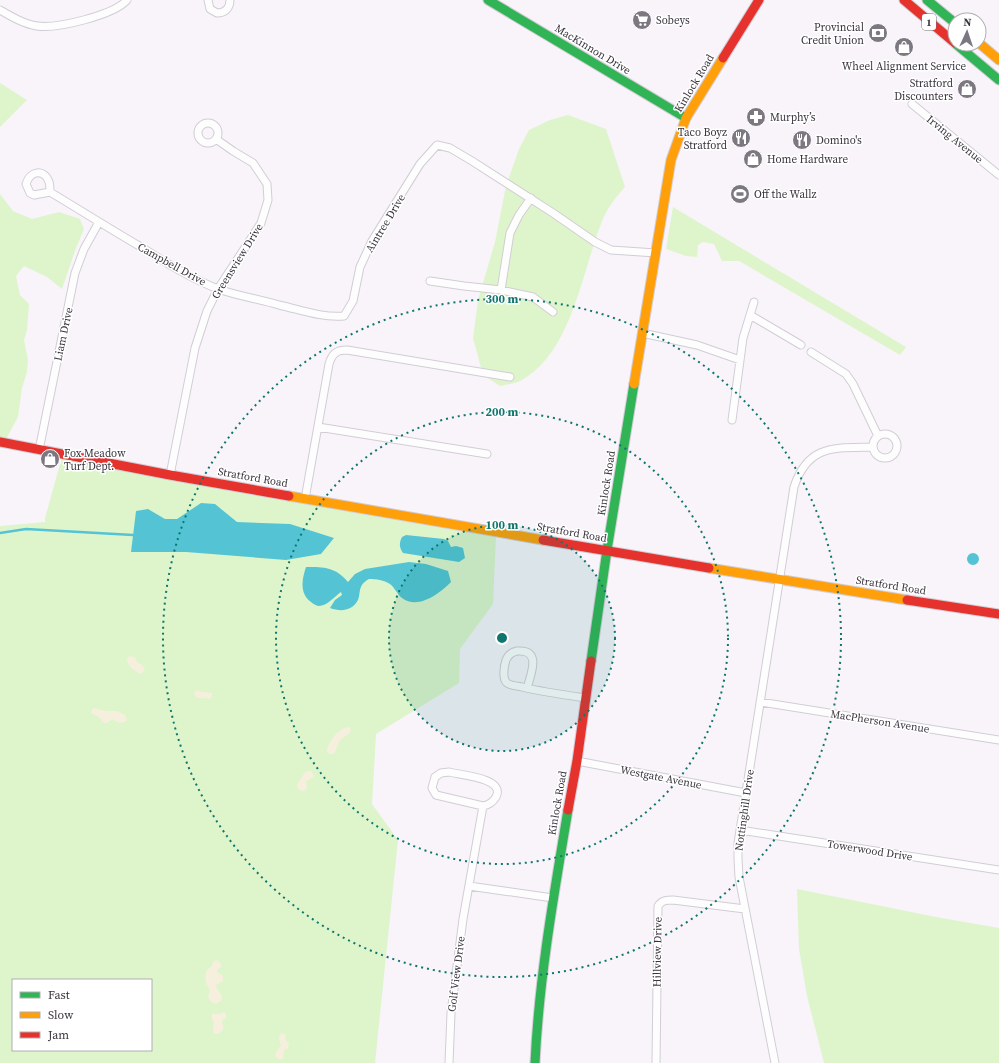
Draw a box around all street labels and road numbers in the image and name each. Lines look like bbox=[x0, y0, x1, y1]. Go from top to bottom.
road number: 1 bbox=[922, 14, 936, 30]
street label: MacKinnon Drive bbox=[552, 21, 634, 78]
street label: Kinlock Road bbox=[671, 51, 718, 115]
street label: Irving Avenue bbox=[923, 112, 986, 167]
street label: Aintree Drive bbox=[362, 191, 409, 255]
street label: Greensview Drive bbox=[208, 220, 267, 302]
street label: Campbell Drive bbox=[135, 239, 209, 290]
street label: Liam Drive bbox=[51, 306, 77, 362]
street label: Kinlock Road bbox=[594, 449, 619, 517]
street label: Stratford Road bbox=[217, 464, 290, 491]
street label: Stratford Road bbox=[536, 519, 609, 546]
street label: Stratford Road bbox=[855, 573, 928, 599]
street label: MacPherson Avenue bbox=[829, 706, 931, 737]
street label: Westgate Avenue bbox=[619, 762, 703, 793]
street label: Nottinghill Drive bbox=[731, 768, 758, 852]
street label: Kinlock Road bbox=[544, 769, 571, 837]
street label: Towerwood Drive bbox=[826, 836, 914, 865]
street label: Hillview Drive bbox=[649, 916, 666, 987]
street label: Golf View Drive bbox=[444, 935, 469, 1013]

